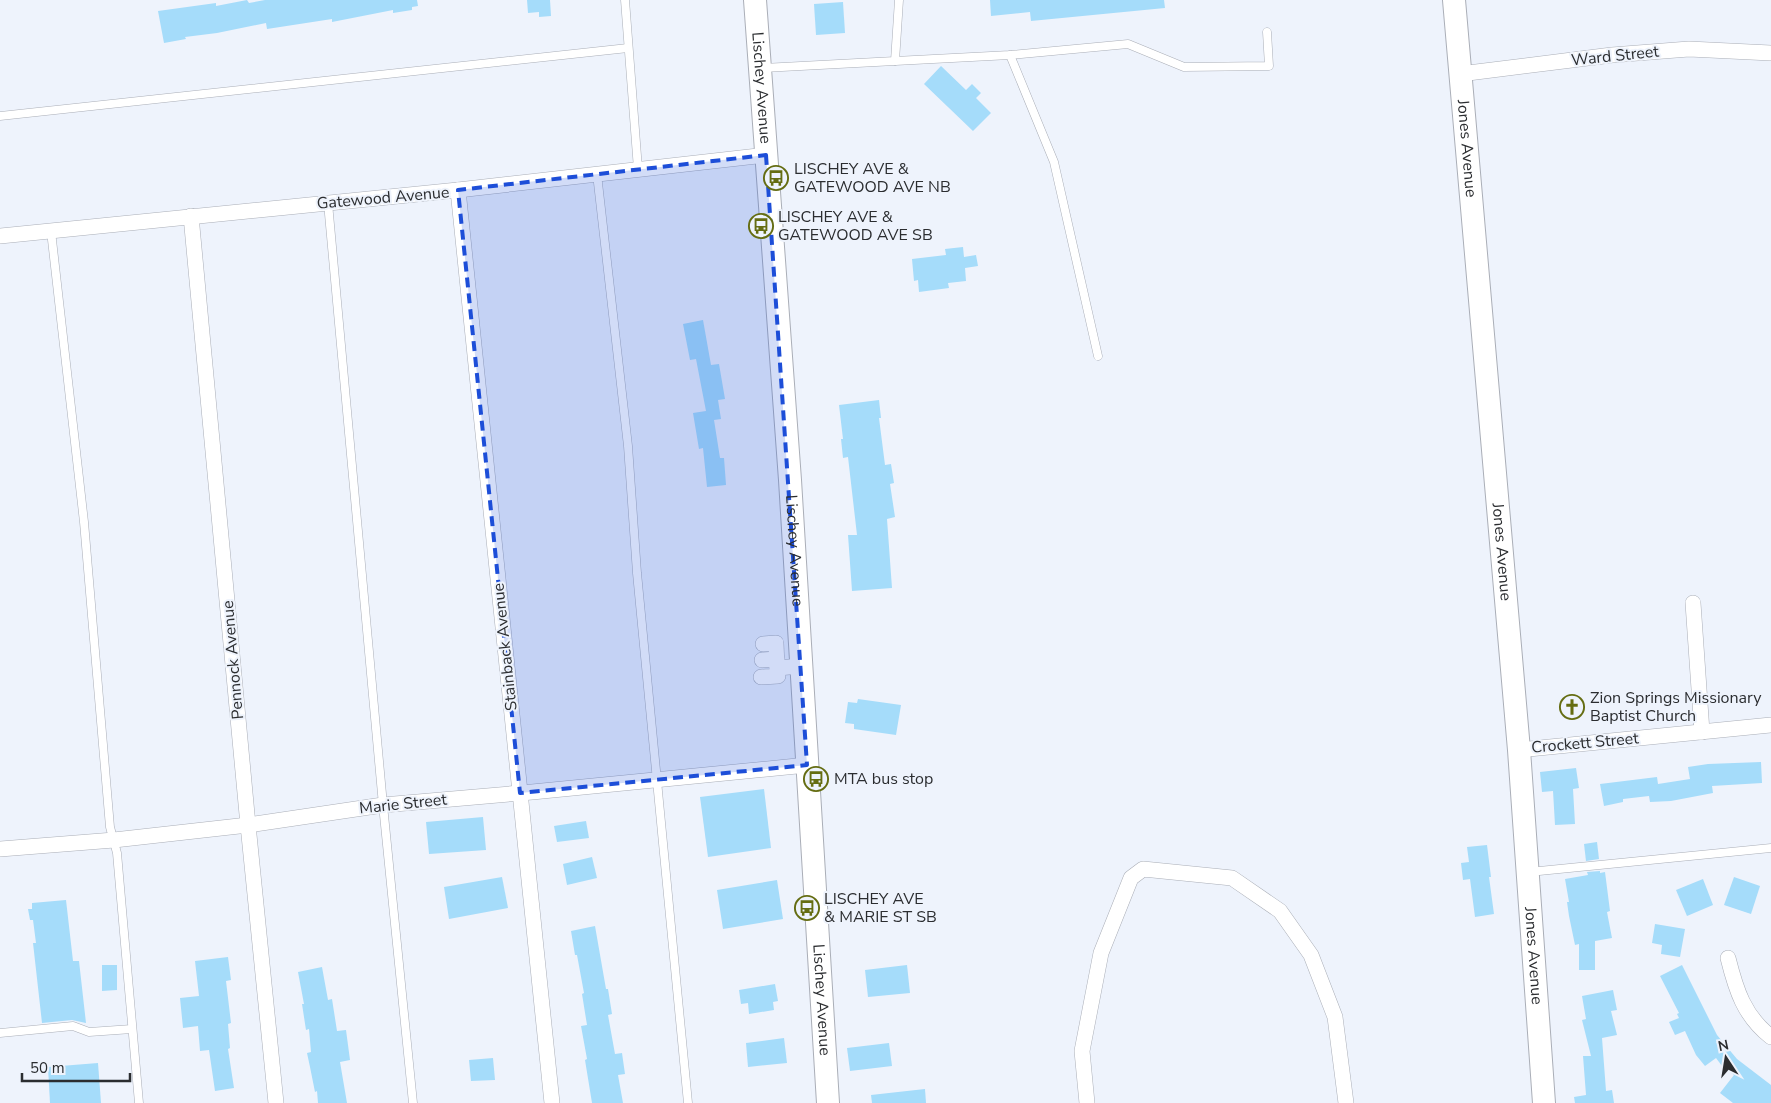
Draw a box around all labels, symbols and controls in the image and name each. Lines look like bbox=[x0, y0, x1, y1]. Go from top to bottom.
street label: Lischey Avenue bbox=[746, 31, 776, 144]
street label: Ward Street bbox=[1570, 40, 1660, 72]
street label: Jones Avenue bbox=[1452, 98, 1482, 198]
place label: LISCHEY AVE & GATEWOOD AVE NB bbox=[794, 158, 951, 198]
bus stop icon: LISCHEY AVE & GATEWOOD AVE NB bbox=[763, 165, 789, 191]
street label: Gatewood Avenue bbox=[316, 181, 450, 215]
place label: LISCHEY AVE & GATEWOOD AVE SB bbox=[778, 206, 933, 246]
bus stop icon: LISCHEY AVE & GATEWOOD AVE SB bbox=[748, 213, 774, 239]
street label: Lischey Avenue bbox=[780, 494, 809, 607]
street label: Jones Avenue bbox=[1487, 501, 1517, 602]
street label: Stainback Avenue bbox=[487, 582, 523, 712]
street label: Pennock Avenue bbox=[217, 600, 249, 720]
place label: Zion Springs Missionary Baptist Church bbox=[1590, 687, 1762, 727]
church icon: Zion Springs Missionary Baptist Church bbox=[1559, 694, 1585, 720]
street label: Crockett Street bbox=[1530, 727, 1640, 759]
bus stop icon: MTA bus stop bbox=[803, 766, 829, 792]
place label: MTA bus stop bbox=[834, 768, 933, 790]
street label: Marie Street bbox=[358, 788, 448, 820]
place label: LISCHEY AVE & MARIE ST SB bbox=[824, 888, 937, 928]
bus stop icon: LISCHEY AVE & MARIE ST SB bbox=[794, 895, 820, 921]
street label: Jones Avenue bbox=[1519, 905, 1548, 1005]
street label: Lischey Avenue bbox=[807, 943, 836, 1056]
north arrow bbox=[1701, 1033, 1751, 1083]
text: N bbox=[1716, 1035, 1731, 1056]
scale bar bbox=[22, 1050, 130, 1082]
text: 50 m bbox=[30, 1058, 65, 1078]

